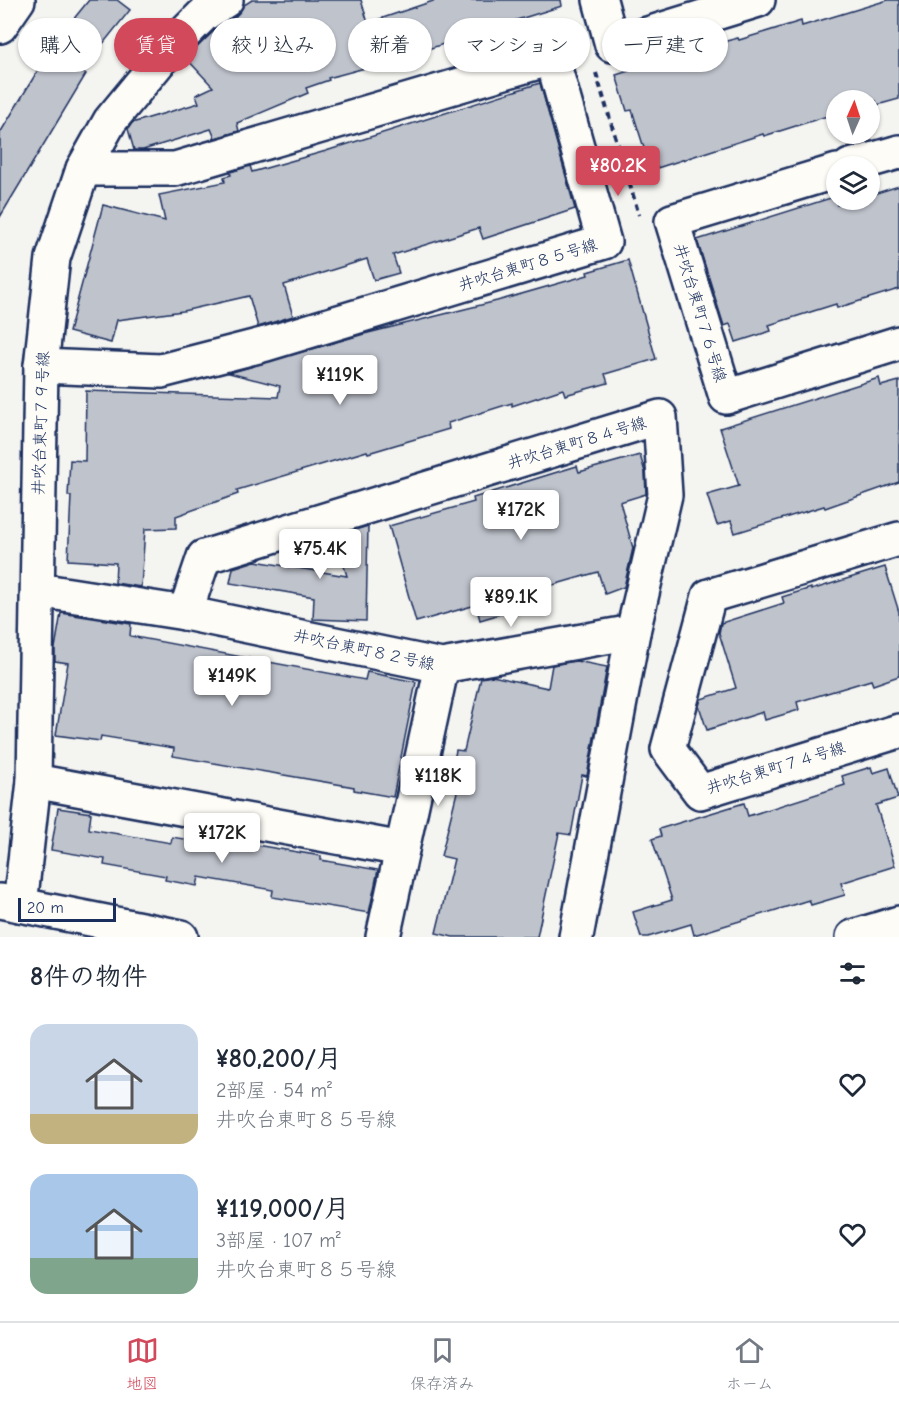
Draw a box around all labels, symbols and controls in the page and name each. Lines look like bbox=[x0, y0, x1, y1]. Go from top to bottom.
chip: 購入 bbox=[18, 18, 102, 72]
chip: 賃貸 bbox=[114, 18, 198, 72]
chip: 絞り込み bbox=[210, 18, 336, 72]
chip: 新着 bbox=[348, 18, 432, 72]
chip: マンション bbox=[444, 18, 590, 72]
chip: 一戸建て bbox=[602, 18, 728, 72]
north arrow bbox=[826, 90, 880, 144]
map controls bbox=[826, 90, 880, 210]
pin: ¥80.2K bbox=[569, 146, 667, 197]
text: ¥80.2K bbox=[590, 154, 646, 177]
button: layers bbox=[826, 156, 880, 210]
street label: 井吹台東町８５号線 bbox=[457, 235, 599, 295]
street label: 井吹台東町７６号線 bbox=[670, 242, 730, 384]
street label: 井吹台東町７９号線 bbox=[29, 351, 53, 495]
pin: ¥119K bbox=[298, 355, 382, 406]
text: ¥119K bbox=[316, 363, 364, 386]
street label: 井吹台東町８４号線 bbox=[506, 413, 648, 473]
pin: ¥172K bbox=[479, 490, 563, 541]
text: ¥172K bbox=[497, 498, 545, 521]
pin: ¥75.4K bbox=[271, 529, 369, 580]
text: ¥75.4K bbox=[293, 537, 347, 560]
pin: ¥89.1K bbox=[462, 577, 560, 628]
text: ¥89.1K bbox=[484, 585, 538, 608]
street label: 井吹台東町８２号線 bbox=[292, 626, 436, 674]
pin: ¥149K bbox=[190, 656, 274, 707]
text: ¥149K bbox=[208, 664, 256, 687]
street label: 井吹台東町７４号線 bbox=[705, 738, 847, 798]
pin: ¥118K bbox=[396, 756, 480, 807]
text: ¥118K bbox=[414, 764, 462, 787]
pin: ¥172K bbox=[180, 813, 264, 864]
text: ¥172K bbox=[198, 821, 246, 844]
scale bar bbox=[18, 895, 116, 922]
text: 20 m bbox=[27, 899, 64, 917]
icon: filters bbox=[836, 957, 869, 990]
text: 8件の物件 bbox=[30, 962, 147, 992]
text: ¥80,200/月 bbox=[216, 1044, 342, 1074]
icon: home bbox=[78, 1048, 150, 1120]
icon: heart bbox=[836, 1068, 869, 1101]
text: 2部屋 · 54 m² bbox=[216, 1079, 332, 1102]
text: 井吹台東町８５号線 bbox=[216, 1108, 396, 1131]
text: ¥119,000/月 bbox=[216, 1194, 350, 1224]
icon: home bbox=[78, 1198, 150, 1270]
icon: heart bbox=[836, 1218, 869, 1251]
text: 3部屋 · 107 m² bbox=[216, 1229, 341, 1252]
text: 井吹台東町８５号線 bbox=[216, 1258, 396, 1281]
tab: 地図 bbox=[126, 1334, 159, 1394]
tab: 保存済み bbox=[410, 1334, 474, 1394]
tab: ホーム bbox=[726, 1334, 773, 1394]

